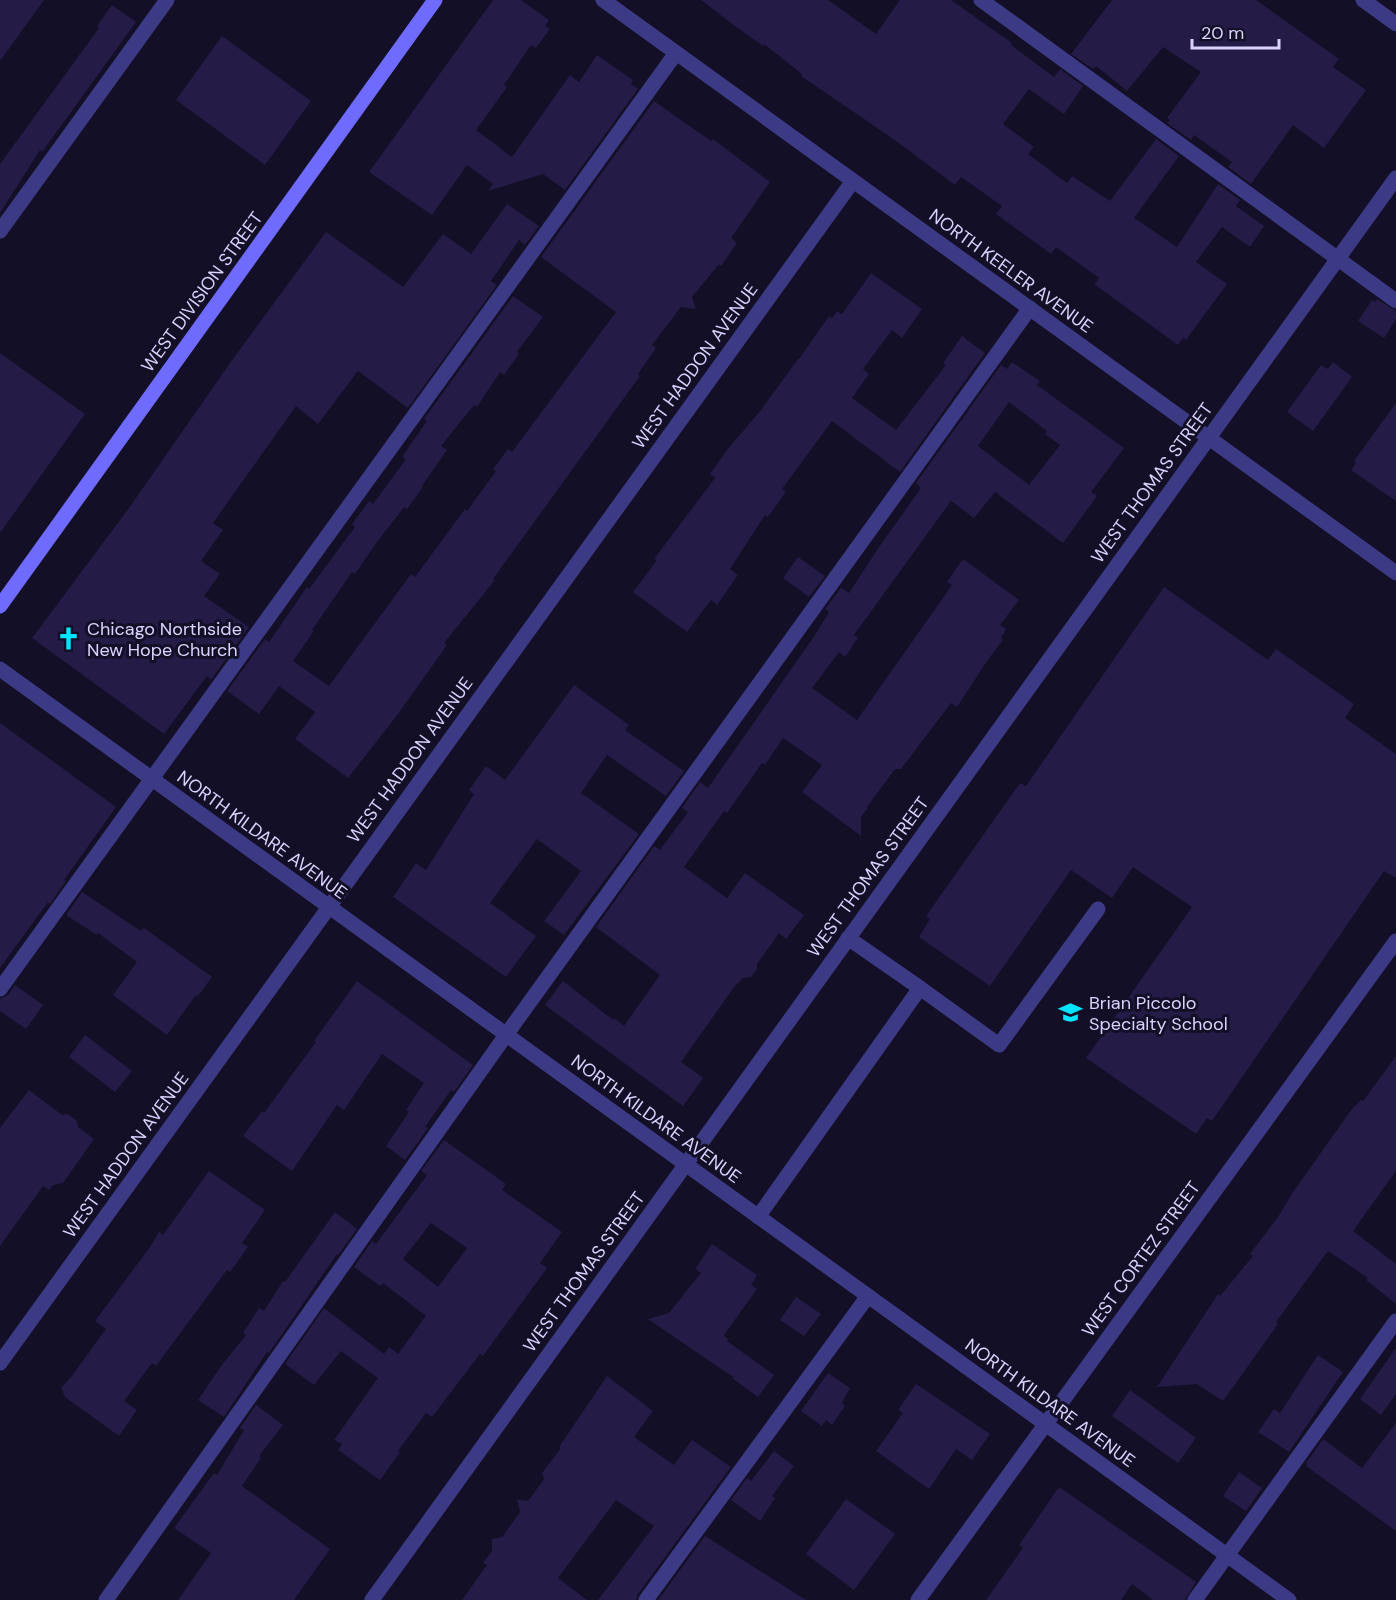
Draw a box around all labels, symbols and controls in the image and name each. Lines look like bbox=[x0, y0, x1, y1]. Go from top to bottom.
scale bar bbox=[1192, 12, 1279, 50]
text: 20 m bbox=[1201, 21, 1244, 45]
street label: NORTH KEELER AVENUE bbox=[924, 203, 1098, 339]
street label: WEST DIVISION STREET bbox=[136, 207, 268, 377]
street label: WEST HADDON AVENUE bbox=[627, 278, 763, 454]
street label: WEST THOMAS STREET bbox=[1086, 398, 1218, 568]
place label: Chicago Northside New Hope Church bbox=[87, 617, 242, 662]
church icon: Chicago Northside New Hope Church bbox=[56, 626, 82, 652]
street label: WEST HADDON AVENUE bbox=[342, 672, 478, 848]
street label: NORTH KILDARE AVENUE bbox=[172, 765, 352, 905]
street label: WEST THOMAS STREET bbox=[802, 792, 934, 962]
place label: Brian Piccolo Specialty School bbox=[1089, 991, 1228, 1036]
school or university icon: Brian Piccolo Specialty School bbox=[1058, 1000, 1084, 1026]
street label: NORTH KILDARE AVENUE bbox=[566, 1049, 746, 1189]
street label: WEST HADDON AVENUE bbox=[58, 1067, 194, 1243]
street label: WEST CORTEZ STREET bbox=[1077, 1177, 1205, 1341]
street label: WEST THOMAS STREET bbox=[518, 1187, 650, 1357]
street label: NORTH KILDARE AVENUE bbox=[960, 1333, 1140, 1473]

